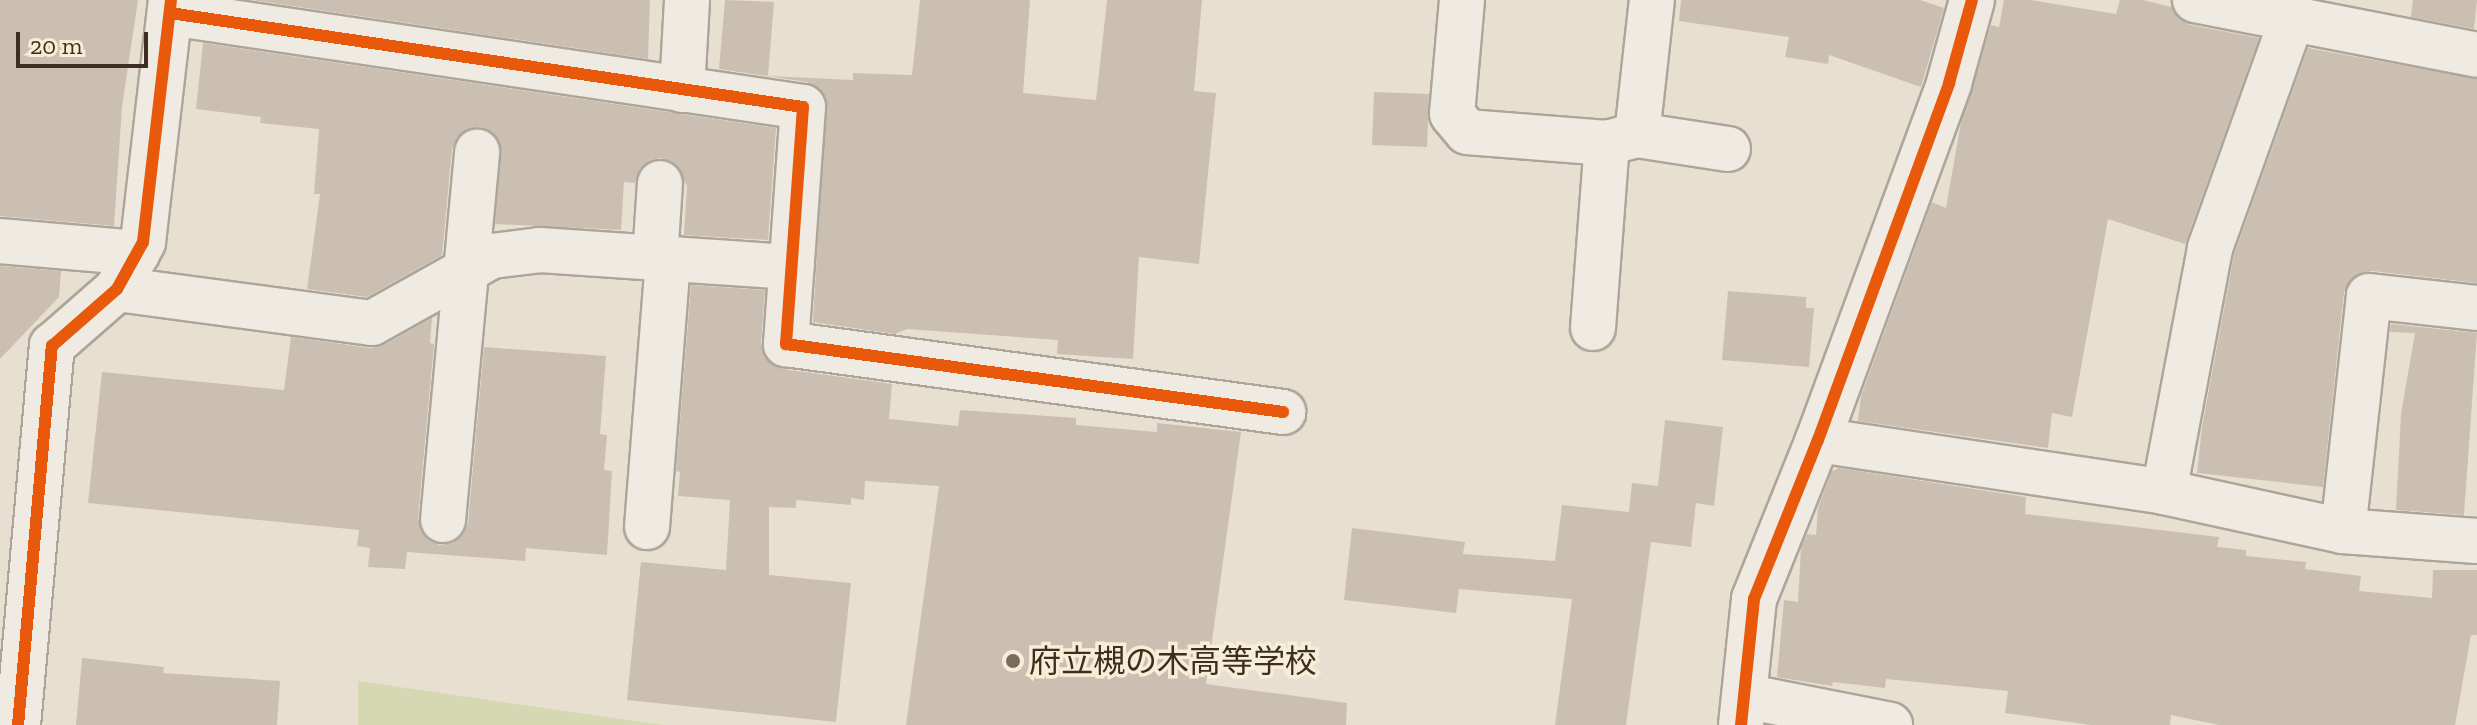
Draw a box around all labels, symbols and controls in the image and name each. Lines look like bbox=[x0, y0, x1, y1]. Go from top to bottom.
scale bar bbox=[20, 16, 152, 66]
text: 20 m bbox=[30, 31, 82, 60]
place label: 府立槻の木高等学校 bbox=[1029, 642, 1317, 680]
marker: 府立槻の木高等学校 bbox=[1004, 652, 1022, 670]

